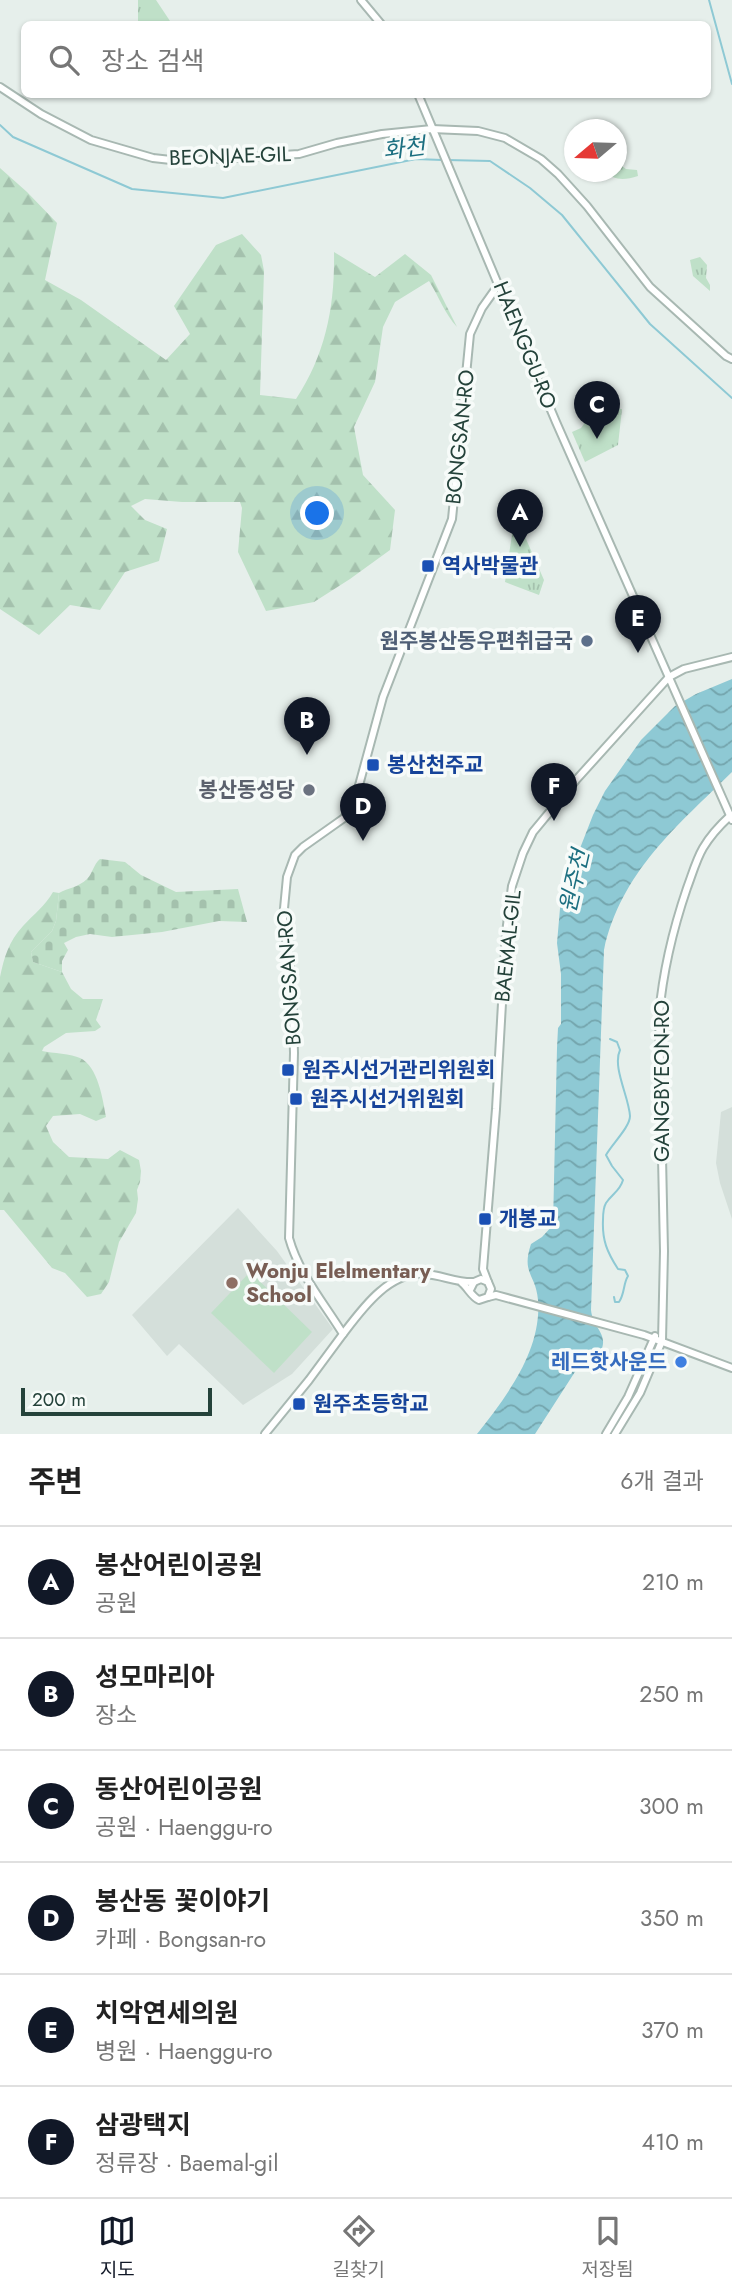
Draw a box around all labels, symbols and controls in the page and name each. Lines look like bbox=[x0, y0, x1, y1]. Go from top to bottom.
search box bbox=[21, 21, 711, 98]
icon: search bbox=[45, 41, 83, 79]
text: 장소 검색 bbox=[101, 42, 204, 80]
north arrow bbox=[564, 119, 627, 182]
water label: 화천 bbox=[381, 128, 430, 167]
street label: BEONJAE-GIL bbox=[169, 139, 292, 173]
street label: HAENGGU-RO bbox=[486, 277, 564, 413]
street label: BONGSAN-RO bbox=[438, 368, 482, 506]
pin: C bbox=[574, 381, 620, 439]
pin: A bbox=[497, 489, 543, 547]
your location bbox=[300, 496, 334, 530]
place label: 역사박물관 bbox=[442, 551, 539, 581]
marker: 역사박물관 bbox=[420, 558, 436, 574]
pin: E bbox=[615, 595, 661, 653]
place label: 원주봉산동우편취급국 bbox=[380, 626, 573, 656]
marker: 원주봉산동우편취급국 bbox=[579, 633, 595, 649]
pin: B bbox=[284, 697, 330, 755]
place label: 봉산천주교 bbox=[387, 750, 484, 780]
marker: 봉산천주교 bbox=[365, 757, 381, 773]
pin: F bbox=[531, 763, 577, 821]
place label: 봉산동성당 bbox=[198, 775, 295, 805]
marker: 봉산동성당 bbox=[301, 782, 317, 798]
pin: D bbox=[340, 783, 386, 841]
water label: 원주천 bbox=[550, 843, 598, 916]
street label: BAEMAL-GIL bbox=[487, 888, 529, 1003]
street label: BONGSAN-RO bbox=[269, 909, 309, 1047]
street label: GANGBYEON-RO bbox=[647, 1000, 677, 1162]
place label: 원주시선거관리위원회 bbox=[302, 1055, 495, 1085]
marker: 원주시선거관리위원회 bbox=[280, 1062, 296, 1078]
place label: 원주시선거위원회 bbox=[310, 1084, 465, 1114]
marker: 원주시선거위원회 bbox=[288, 1091, 304, 1107]
place label: 개봉교 bbox=[499, 1204, 557, 1234]
marker: 개봉교 bbox=[477, 1211, 493, 1227]
place label: Wonju Elelmentary School bbox=[246, 1256, 432, 1310]
marker: Wonju Elelmentary School bbox=[224, 1275, 240, 1291]
place label: 레드핫사운드 bbox=[551, 1347, 667, 1377]
marker: 레드핫사운드 bbox=[673, 1354, 689, 1370]
scale bar bbox=[21, 1385, 212, 1417]
text: 200 m bbox=[32, 1386, 86, 1413]
place label: 원주초등학교 bbox=[313, 1389, 429, 1419]
marker: 원주초등학교 bbox=[291, 1396, 307, 1412]
text: 주변 bbox=[28, 1460, 83, 1503]
text: 6개 결과 bbox=[620, 1464, 704, 1498]
text: 봉산어린이공원 bbox=[95, 1546, 262, 1584]
text: A bbox=[43, 1565, 59, 1599]
text: 210 m bbox=[642, 1565, 704, 1599]
text: 공원 bbox=[95, 1586, 137, 1620]
text: 성모마리아 bbox=[95, 1658, 215, 1696]
text: B bbox=[43, 1677, 59, 1711]
text: 250 m bbox=[639, 1677, 704, 1711]
text: 장소 bbox=[95, 1698, 137, 1732]
text: 동산어린이공원 bbox=[95, 1770, 262, 1808]
text: C bbox=[43, 1789, 59, 1823]
text: 300 m bbox=[639, 1789, 704, 1823]
text: 공원 · Haenggu-ro bbox=[95, 1810, 273, 1844]
text: 봉산동 꽃이야기 bbox=[95, 1882, 270, 1920]
text: D bbox=[43, 1901, 59, 1935]
text: 350 m bbox=[640, 1901, 704, 1935]
text: 카페 · Bongsan-ro bbox=[95, 1922, 266, 1956]
text: 치악연세의원 bbox=[95, 1994, 239, 2032]
text: E bbox=[44, 2013, 58, 2047]
text: 370 m bbox=[641, 2013, 704, 2047]
text: 병원 · Haenggu-ro bbox=[95, 2034, 273, 2068]
text: 삼광택지 bbox=[95, 2106, 191, 2144]
text: F bbox=[45, 2125, 57, 2159]
text: 410 m bbox=[642, 2125, 704, 2159]
text: 정류장 · Baemal-gil bbox=[95, 2146, 278, 2180]
tab: 지도 bbox=[98, 2212, 136, 2283]
tab: 길찾기 bbox=[333, 2212, 385, 2283]
tab: 저장됨 bbox=[581, 2212, 634, 2283]

